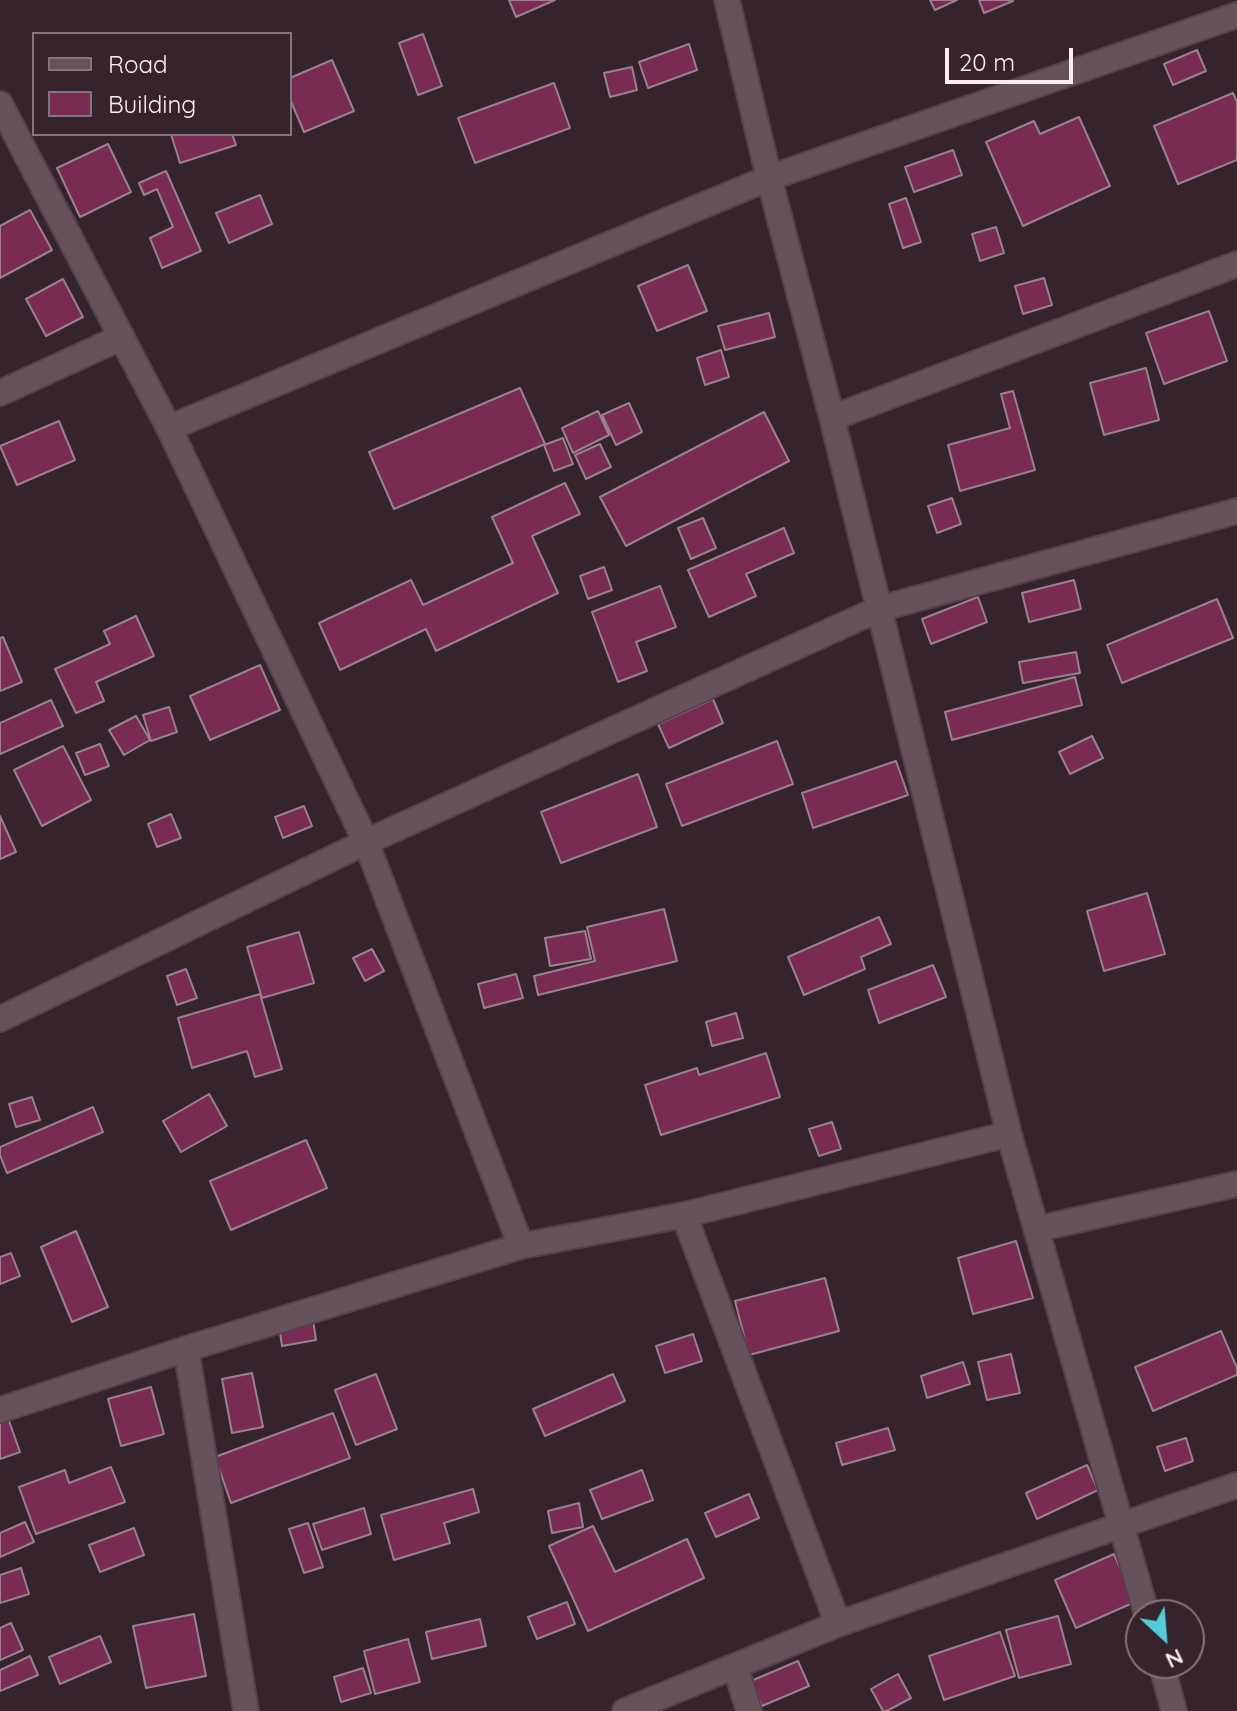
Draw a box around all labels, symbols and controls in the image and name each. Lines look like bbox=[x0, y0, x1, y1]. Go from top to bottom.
legend bbox=[32, 32, 292, 136]
scale bar bbox=[949, 32, 1077, 82]
text: 20 m bbox=[959, 47, 1015, 77]
text: Road bbox=[108, 49, 168, 79]
text: Building bbox=[108, 89, 196, 119]
north arrow bbox=[1125, 1599, 1205, 1679]
text: N bbox=[1161, 1643, 1188, 1675]

